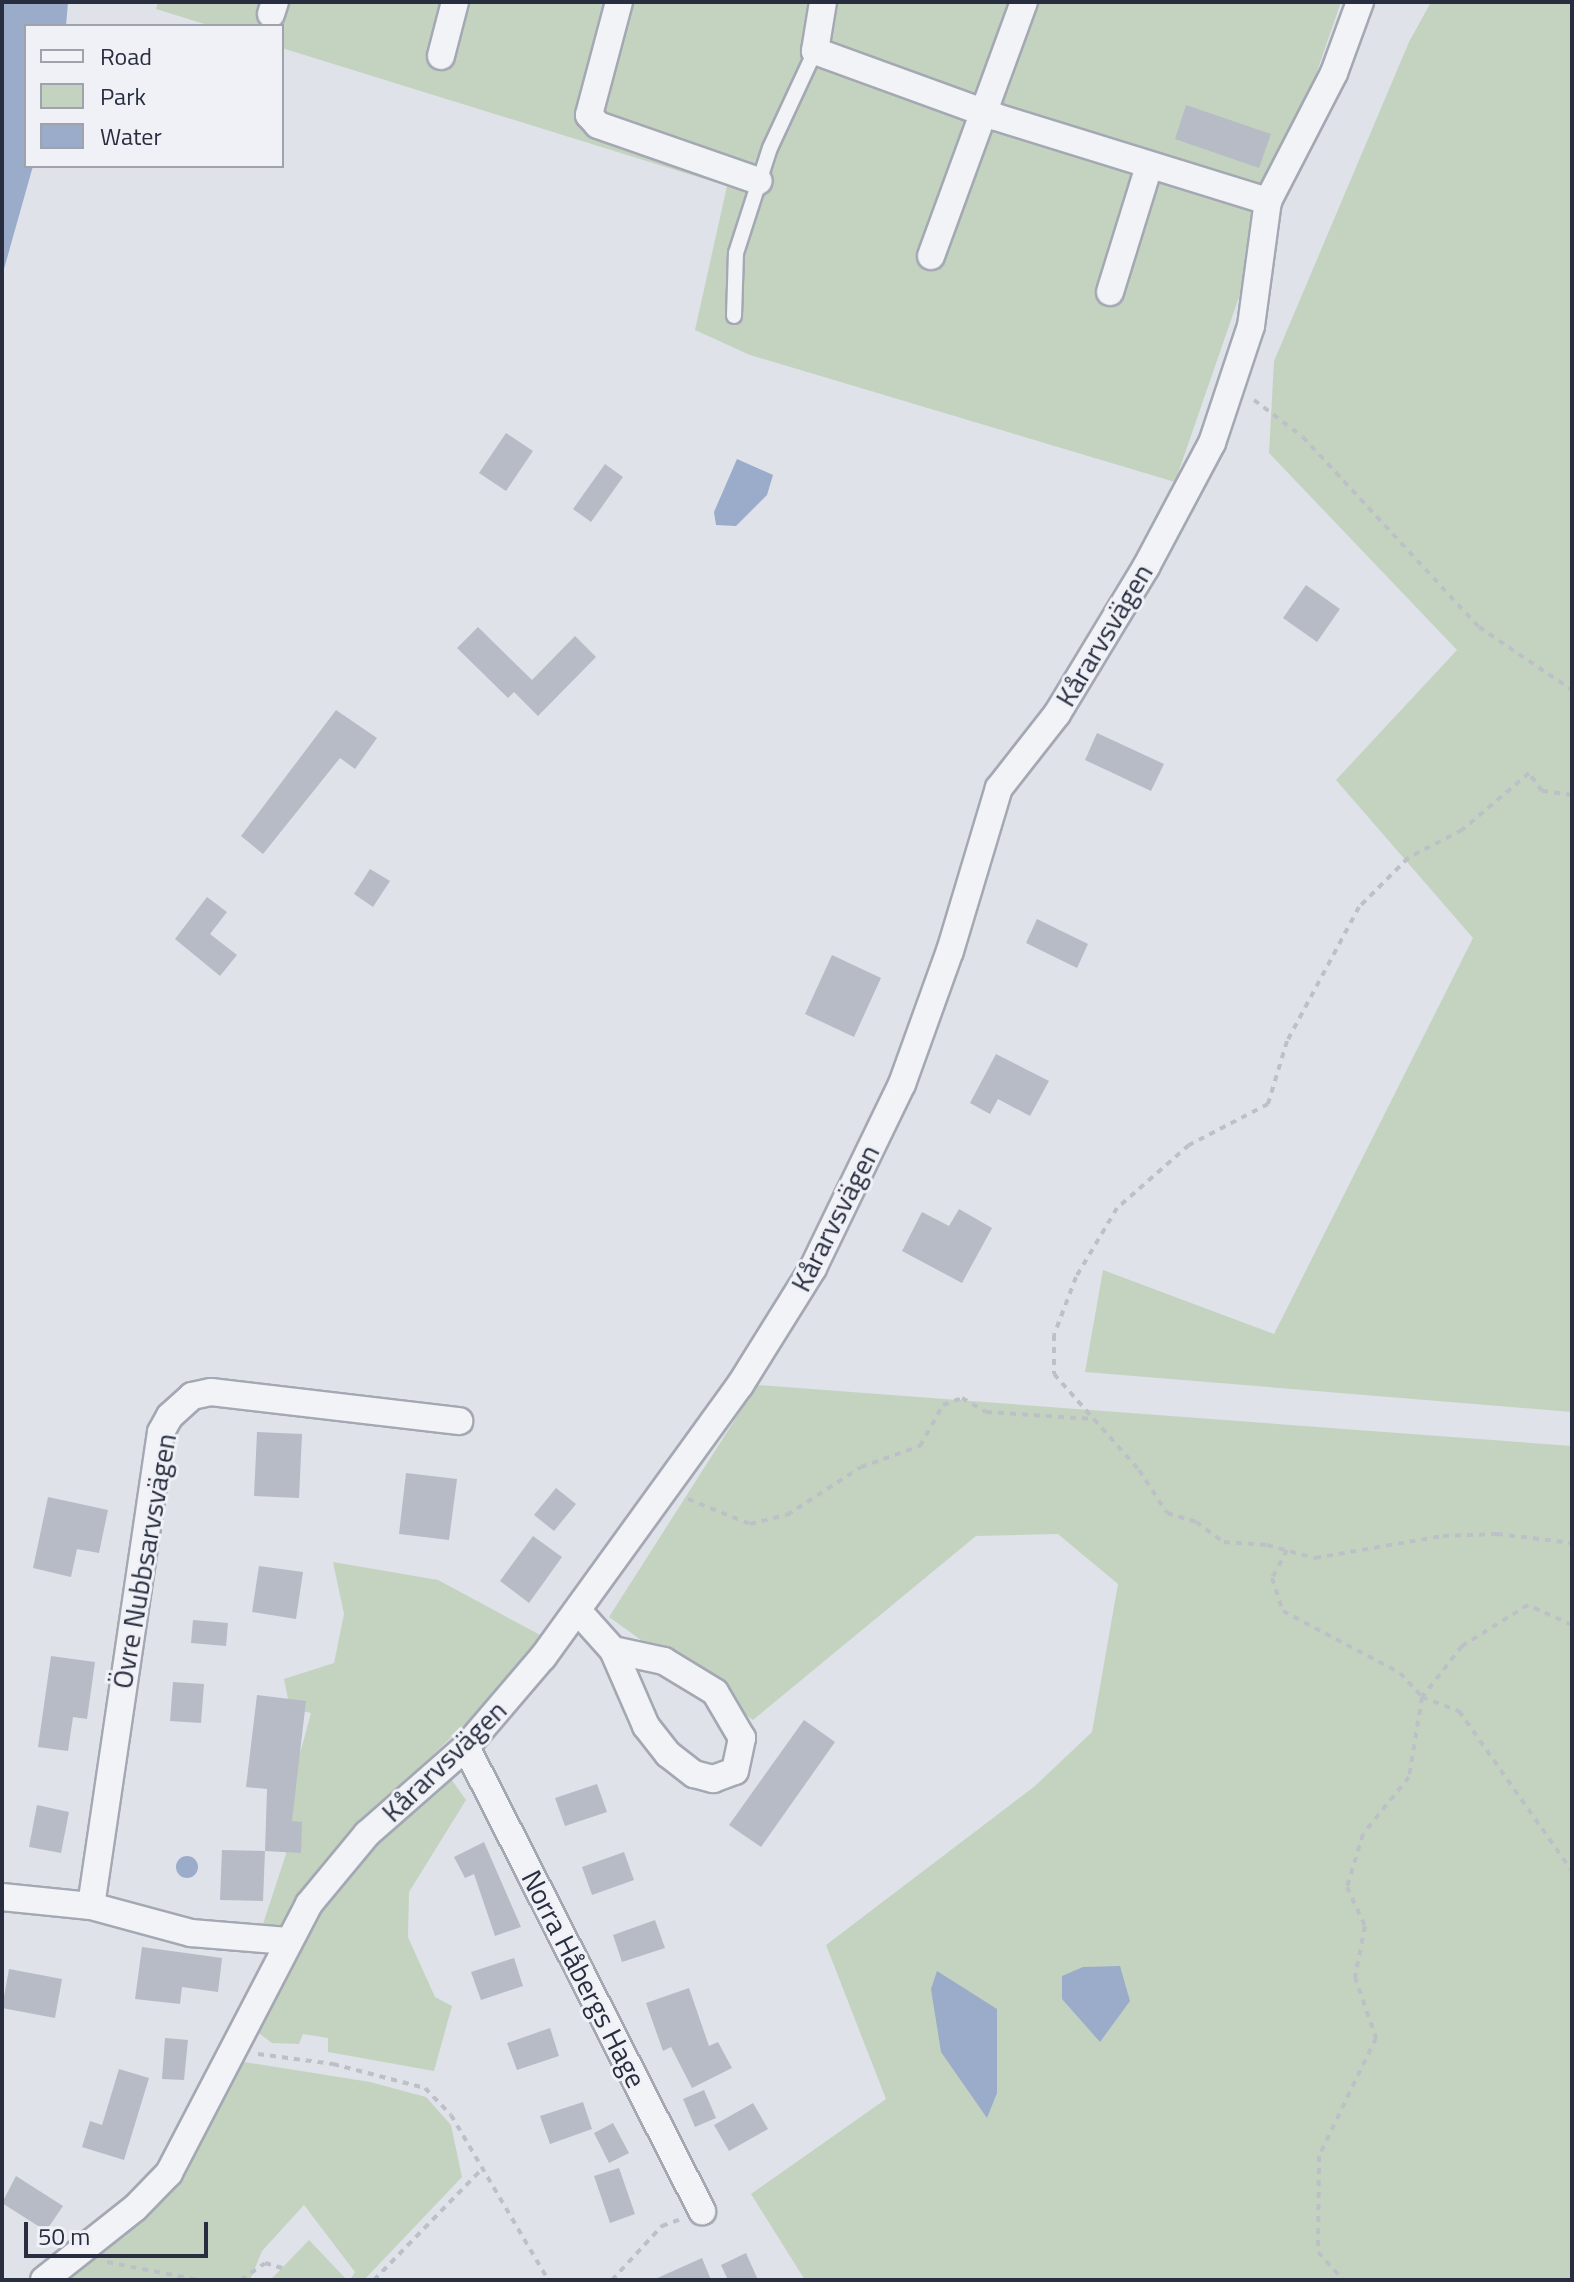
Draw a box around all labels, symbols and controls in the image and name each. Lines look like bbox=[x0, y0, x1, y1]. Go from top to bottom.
legend bbox=[24, 24, 284, 168]
text: Road bbox=[100, 38, 152, 74]
text: Park bbox=[100, 78, 146, 114]
text: Water bbox=[100, 118, 162, 154]
street label: Kårarvsvägen bbox=[1048, 558, 1160, 712]
street label: Kårarvsvägen bbox=[784, 1139, 886, 1297]
street label: Övre Nubbsarvsvägen bbox=[105, 1431, 183, 1691]
street label: Kårarvsvägen bbox=[375, 1693, 513, 1829]
street label: Norra Håbergs Hage bbox=[515, 1865, 653, 2093]
scale bar bbox=[28, 2206, 212, 2256]
text: 50 m bbox=[38, 2218, 90, 2254]

